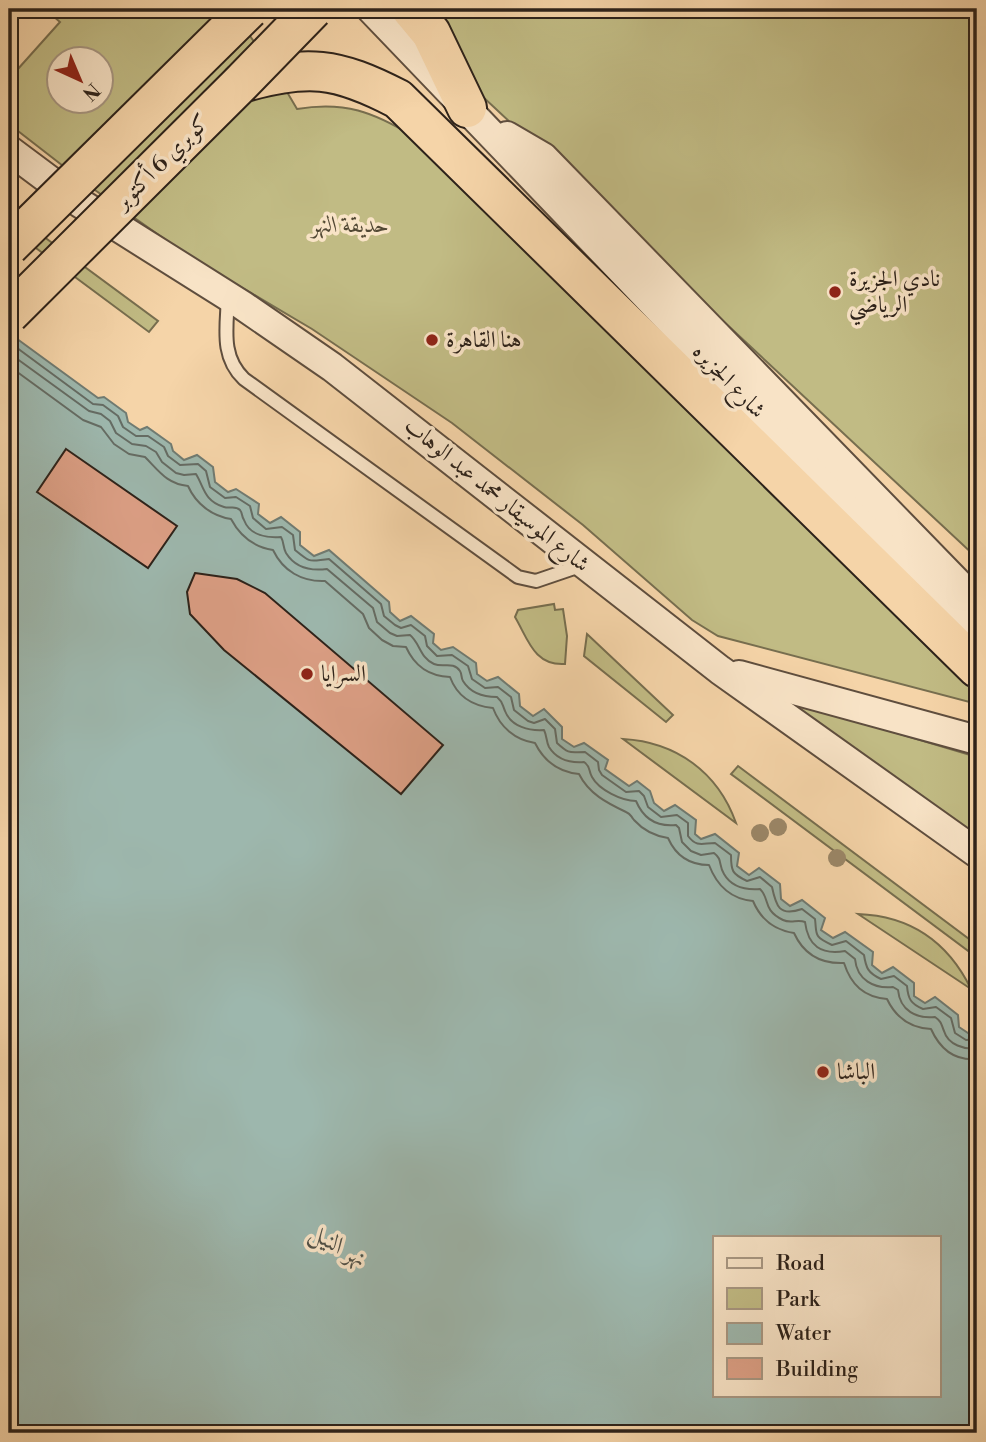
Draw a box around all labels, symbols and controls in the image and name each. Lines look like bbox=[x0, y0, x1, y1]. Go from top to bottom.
north arrow bbox=[46, 46, 116, 116]
text: N bbox=[77, 78, 105, 105]
street label: كوبري 6 أكتوبر bbox=[105, 106, 219, 220]
park label: حديقة النهر bbox=[309, 211, 389, 239]
place label: نادي الجزيرة الرياضي bbox=[849, 265, 940, 326]
marker: نادي الجزيرة الرياضي bbox=[827, 284, 843, 300]
place label: هنا القاهرة bbox=[446, 326, 522, 354]
marker: هنا القاهرة bbox=[424, 332, 440, 348]
street label: شارع الجزيره bbox=[683, 338, 772, 428]
street label: شارع الموسيقار محمد عبد الوهاب bbox=[395, 412, 595, 582]
place label: السرايا bbox=[321, 660, 366, 689]
marker: السرايا bbox=[299, 666, 315, 682]
place label: الباشا bbox=[837, 1058, 875, 1086]
marker: الباشا bbox=[815, 1064, 831, 1080]
water label: نهر النيل bbox=[303, 1217, 373, 1275]
legend bbox=[713, 1236, 940, 1396]
text: Road bbox=[776, 1251, 825, 1277]
text: Park bbox=[776, 1287, 821, 1313]
text: Water bbox=[775, 1321, 831, 1347]
text: Building bbox=[775, 1357, 858, 1383]

